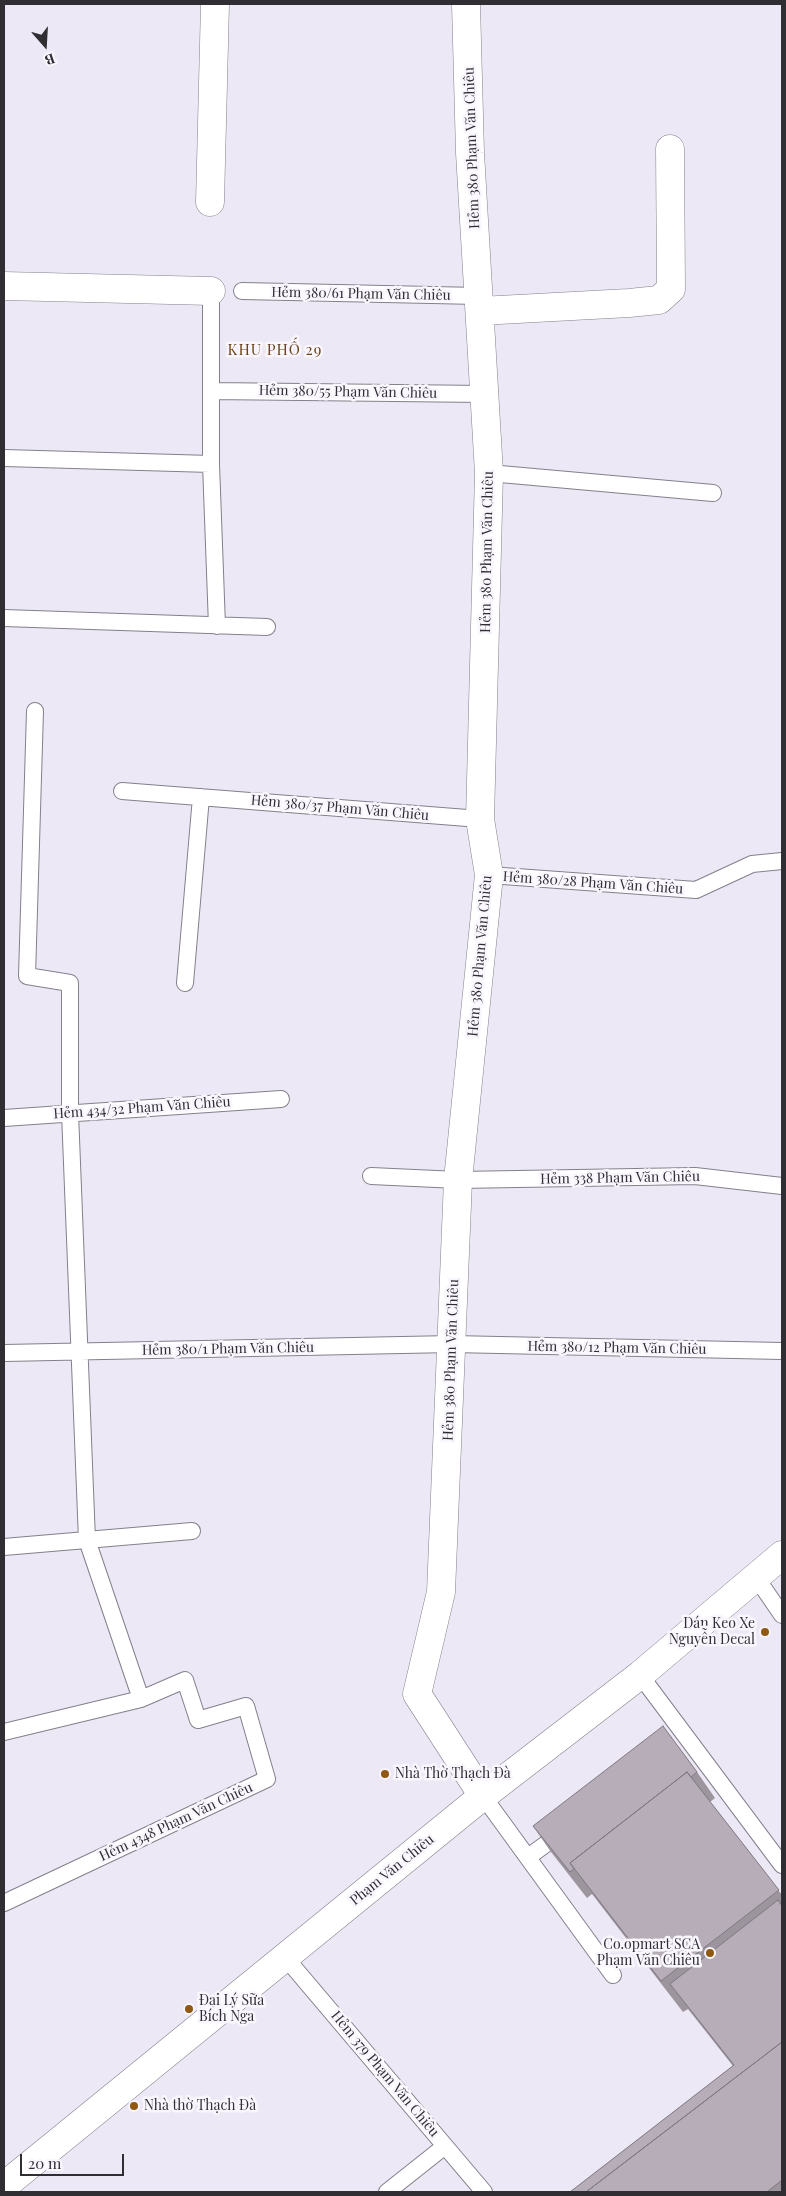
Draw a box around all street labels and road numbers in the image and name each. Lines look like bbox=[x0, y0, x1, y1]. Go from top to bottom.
street label: Hẻm 380 Phạm Văn Chiêu bbox=[461, 67, 483, 229]
street label: Hẻm 380/61 Phạm Văn Chiêu bbox=[271, 284, 451, 304]
street label: Hẻm 380/55 Phạm Văn Chiêu bbox=[259, 382, 437, 402]
street label: Hẻm 380 Phạm Văn Chiêu bbox=[477, 471, 497, 633]
street label: Hẻm 380/37 Phạm Văn Chiêu bbox=[250, 792, 430, 824]
street label: Hẻm 380/28 Phạm Văn Chiêu bbox=[502, 868, 684, 898]
street label: Hẻm 380 Phạm Văn Chiêu bbox=[465, 875, 495, 1037]
street label: Hẻm 434/32 Phạm Văn Chiêu bbox=[53, 1093, 231, 1123]
street label: Hẻm 338 Phạm Văn Chiêu bbox=[540, 1168, 700, 1188]
street label: Hẻm 380 Phạm Văn Chiêu bbox=[440, 1279, 462, 1441]
street label: Hẻm 380/12 Phạm Văn Chiêu bbox=[527, 1338, 707, 1358]
street label: Hẻm 380/1 Phạm Văn Chiêu bbox=[142, 1339, 314, 1359]
street label: Hẻm 4348 Phạm Văn Chiêu bbox=[97, 1779, 255, 1865]
street label: Phạm Văn Chiêu bbox=[347, 1831, 437, 1909]
street label: Hẻm 379 Phạm Văn Chiêu bbox=[327, 2008, 443, 2140]

